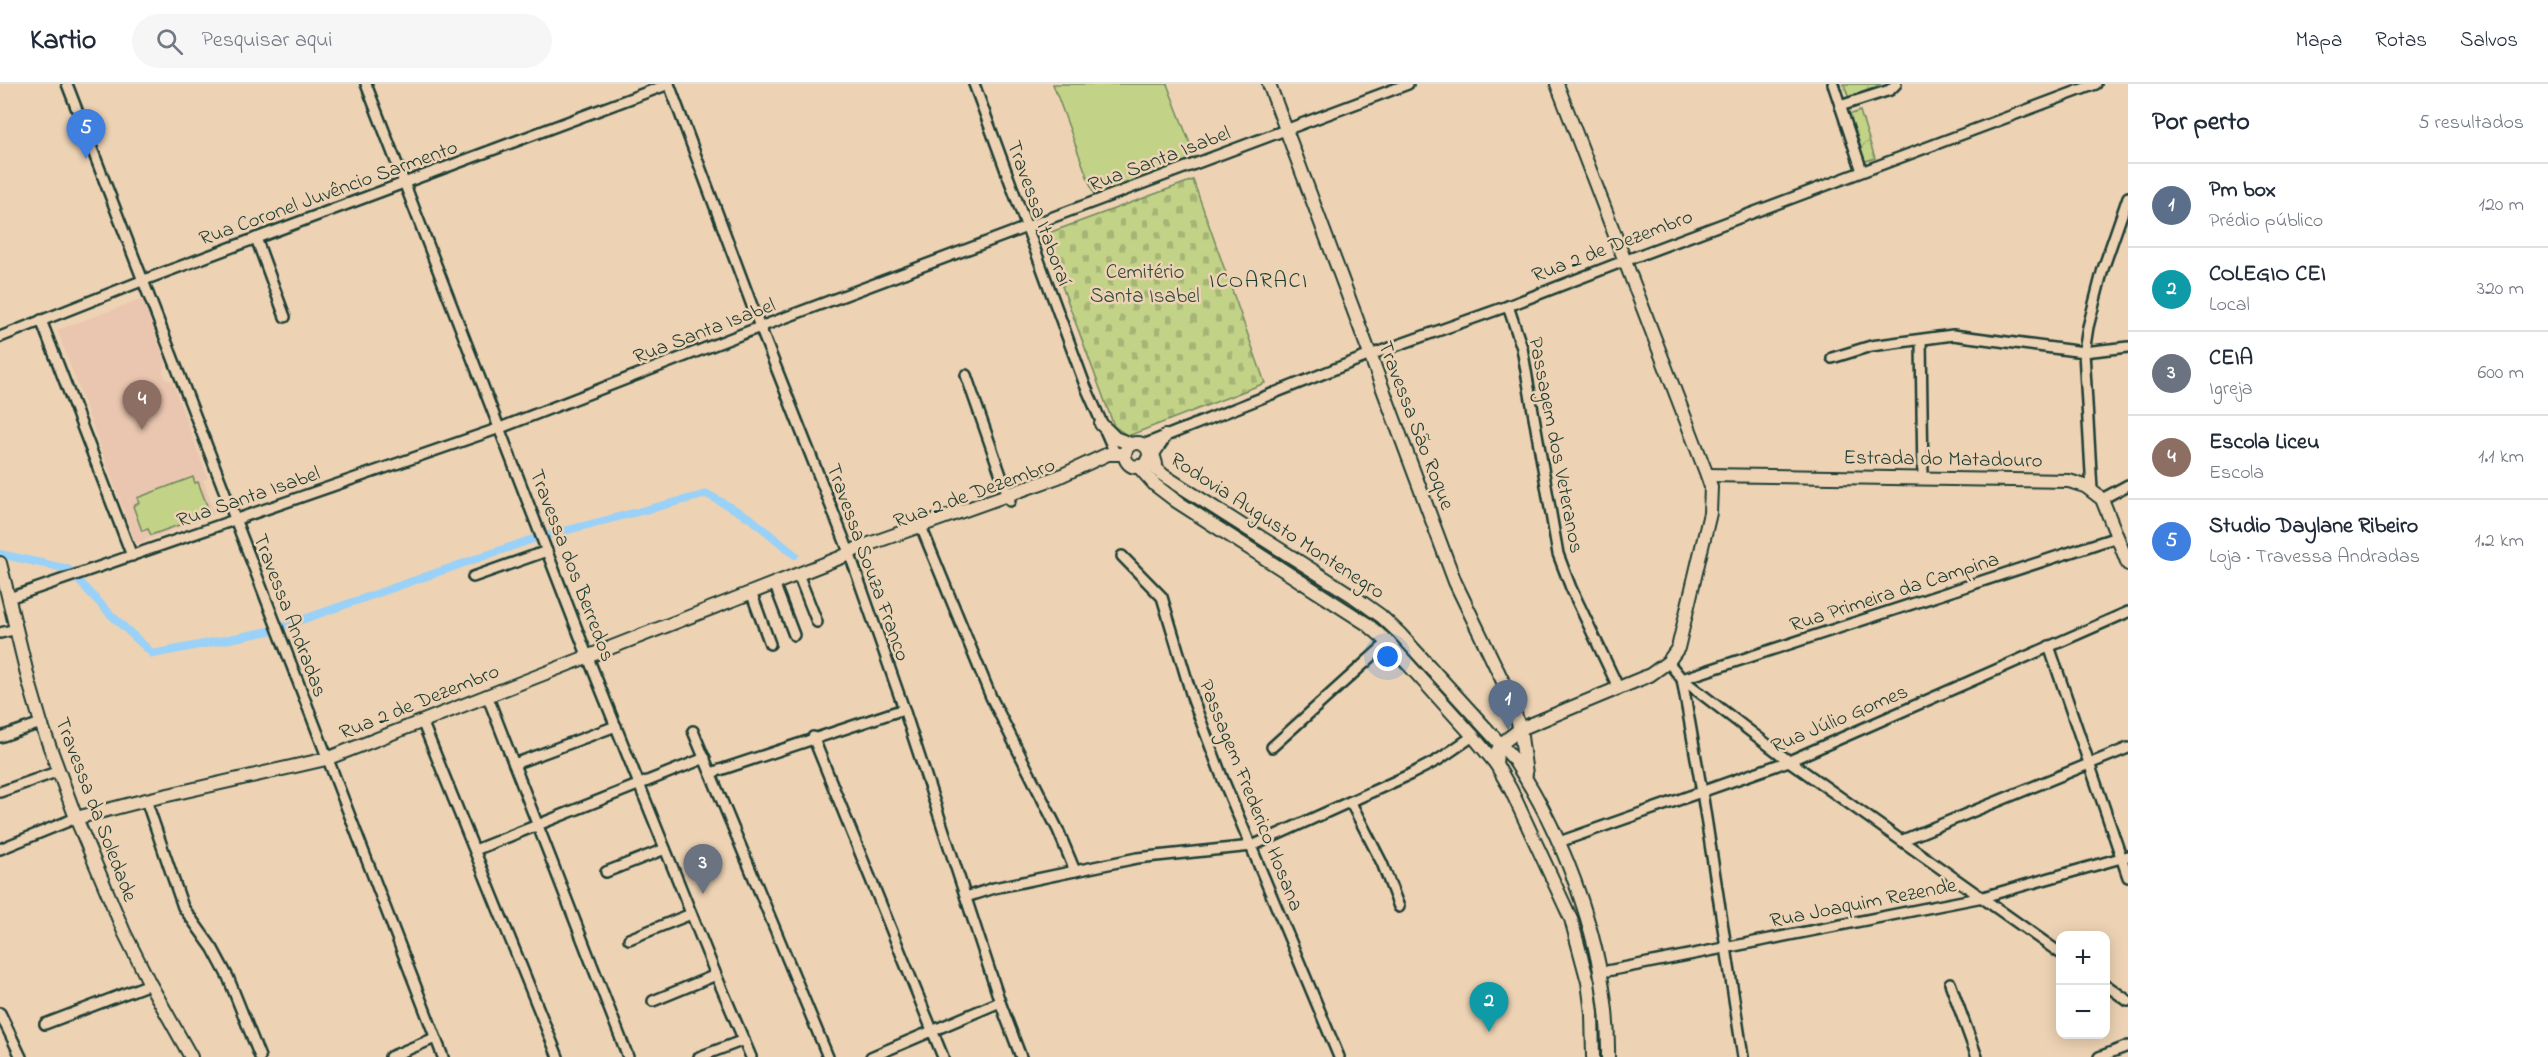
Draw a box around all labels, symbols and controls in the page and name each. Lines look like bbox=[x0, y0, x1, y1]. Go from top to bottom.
search box bbox=[132, 14, 552, 68]
text: Kartio bbox=[30, 21, 96, 62]
icon: search bbox=[153, 25, 186, 58]
text: Pesquisar aqui bbox=[201, 25, 332, 57]
text: Mapa bbox=[2295, 26, 2342, 56]
text: Rotas bbox=[2375, 26, 2427, 56]
text: Salvos bbox=[2460, 26, 2518, 56]
text: Por perto bbox=[2152, 104, 2250, 142]
text: 5 resultados bbox=[2418, 109, 2524, 138]
pin: 5 bbox=[66, 110, 106, 159]
street label: Rua Santa Isabel bbox=[1084, 119, 1235, 201]
street label: Rua Coronel Juvêncio Sarmento bbox=[195, 133, 462, 255]
street label: Travessa Itaboraí bbox=[998, 137, 1078, 291]
text: Pm box bbox=[2209, 175, 2276, 207]
text: 1 bbox=[2168, 191, 2175, 220]
text: 120 m bbox=[2479, 191, 2524, 220]
street label: Rua 2 de Dezembro bbox=[1528, 202, 1698, 291]
text: Prédio público bbox=[2209, 207, 2323, 236]
park label: Cemitério Santa Isabel bbox=[1090, 258, 1200, 312]
text: COLEGIO CEI bbox=[2209, 259, 2326, 291]
district label: ICOARACI bbox=[1209, 266, 1309, 298]
text: 2 bbox=[2167, 275, 2176, 304]
text: 320 m bbox=[2477, 275, 2524, 304]
street label: Rua Santa Isabel bbox=[629, 291, 780, 373]
text: Local bbox=[2209, 291, 2250, 320]
street label: Passagem dos Veteranos bbox=[1517, 335, 1591, 556]
street label: Travessa São Roque bbox=[1369, 337, 1461, 515]
text: CEIA bbox=[2209, 343, 2253, 375]
text: 3 bbox=[2167, 359, 2176, 388]
text: 600 m bbox=[2477, 359, 2524, 388]
text: Igreja bbox=[2209, 375, 2253, 404]
pin: 4 bbox=[122, 380, 162, 430]
text: Escola Liceu bbox=[2209, 427, 2319, 459]
street label: Estrada do Matadouro bbox=[1843, 443, 2043, 477]
text: 4 bbox=[2167, 443, 2176, 472]
text: 1.1 km bbox=[2478, 443, 2524, 472]
street label: Rodovia Augusto Montenegro bbox=[1162, 446, 1390, 609]
street label: Rua 2 de Dezembro bbox=[890, 451, 1060, 537]
street label: Rua Santa Isabel bbox=[173, 459, 324, 536]
text: Escola bbox=[2209, 459, 2264, 488]
street label: Travessa Souza Franco bbox=[817, 460, 917, 666]
street label: Travessa dos Berredos bbox=[521, 465, 622, 666]
text: Studio Daylane Ribeiro bbox=[2209, 511, 2418, 543]
text: 5 bbox=[2166, 527, 2177, 556]
text: 1.2 km bbox=[2474, 527, 2524, 556]
street label: Travessa Andradas bbox=[244, 530, 334, 702]
text: Loja · Travessa Andradas bbox=[2209, 543, 2420, 572]
street label: Rua Primeira da Campina bbox=[1786, 545, 2003, 641]
your location bbox=[1373, 642, 1402, 671]
street label: Rua 2 de Dezembro bbox=[335, 657, 504, 749]
street label: Passagem Frederico Hosana bbox=[1188, 676, 1310, 917]
street label: Rua Júlio Gomes bbox=[1767, 677, 1913, 762]
pin: 1 bbox=[1488, 680, 1528, 730]
street label: Travessa da Soledade bbox=[46, 713, 144, 907]
pin: 3 bbox=[684, 844, 722, 894]
street label: Rua Joaquim Rezende bbox=[1768, 871, 1960, 937]
map controls bbox=[2056, 931, 2110, 1039]
button: + bbox=[2056, 931, 2110, 985]
pin: 2 bbox=[1470, 982, 1508, 1032]
button: − bbox=[2056, 985, 2110, 1039]

